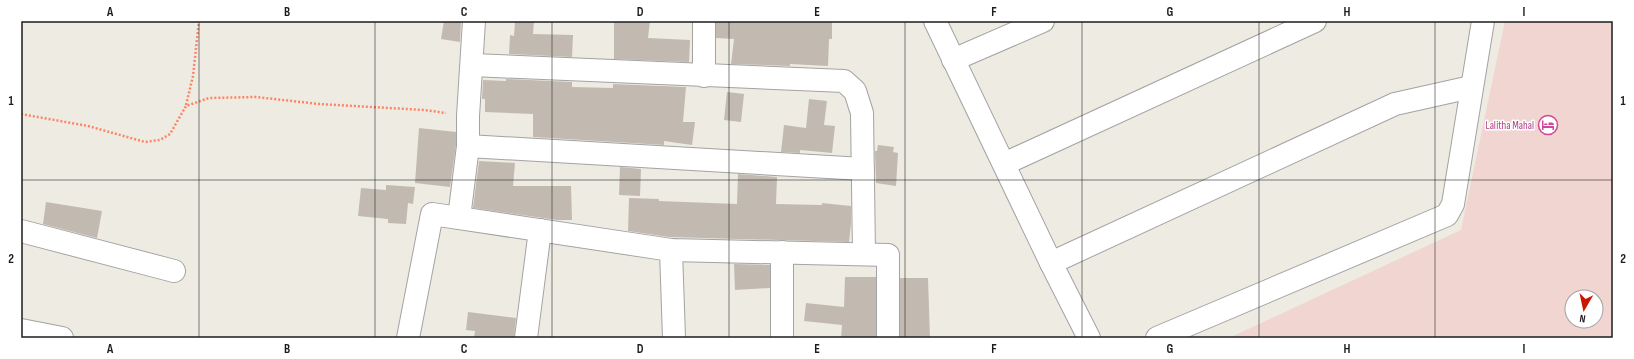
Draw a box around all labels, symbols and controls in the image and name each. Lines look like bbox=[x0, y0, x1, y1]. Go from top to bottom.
text: A bbox=[106, 4, 114, 20]
text: B bbox=[284, 4, 290, 20]
text: C bbox=[461, 4, 468, 20]
text: D bbox=[637, 4, 644, 20]
text: E bbox=[814, 4, 820, 20]
text: F bbox=[991, 4, 997, 20]
text: G bbox=[1167, 4, 1174, 20]
text: H bbox=[1344, 4, 1351, 20]
text: I bbox=[1523, 4, 1526, 20]
text: 1 bbox=[8, 93, 14, 109]
text: 1 bbox=[1620, 93, 1626, 109]
hotel icon: Lalitha Mahal bbox=[1537, 114, 1559, 136]
place label: Lalitha Mahal bbox=[1486, 119, 1534, 132]
text: 2 bbox=[8, 251, 14, 267]
text: 2 bbox=[1620, 251, 1626, 267]
north arrow bbox=[1564, 289, 1604, 329]
text: N bbox=[1578, 311, 1586, 325]
text: A bbox=[106, 341, 114, 357]
text: B bbox=[284, 341, 290, 357]
text: C bbox=[461, 341, 468, 357]
text: D bbox=[637, 341, 644, 357]
text: E bbox=[814, 341, 820, 357]
text: F bbox=[991, 341, 997, 357]
text: G bbox=[1167, 341, 1174, 357]
text: H bbox=[1344, 341, 1351, 357]
text: I bbox=[1523, 341, 1526, 357]

